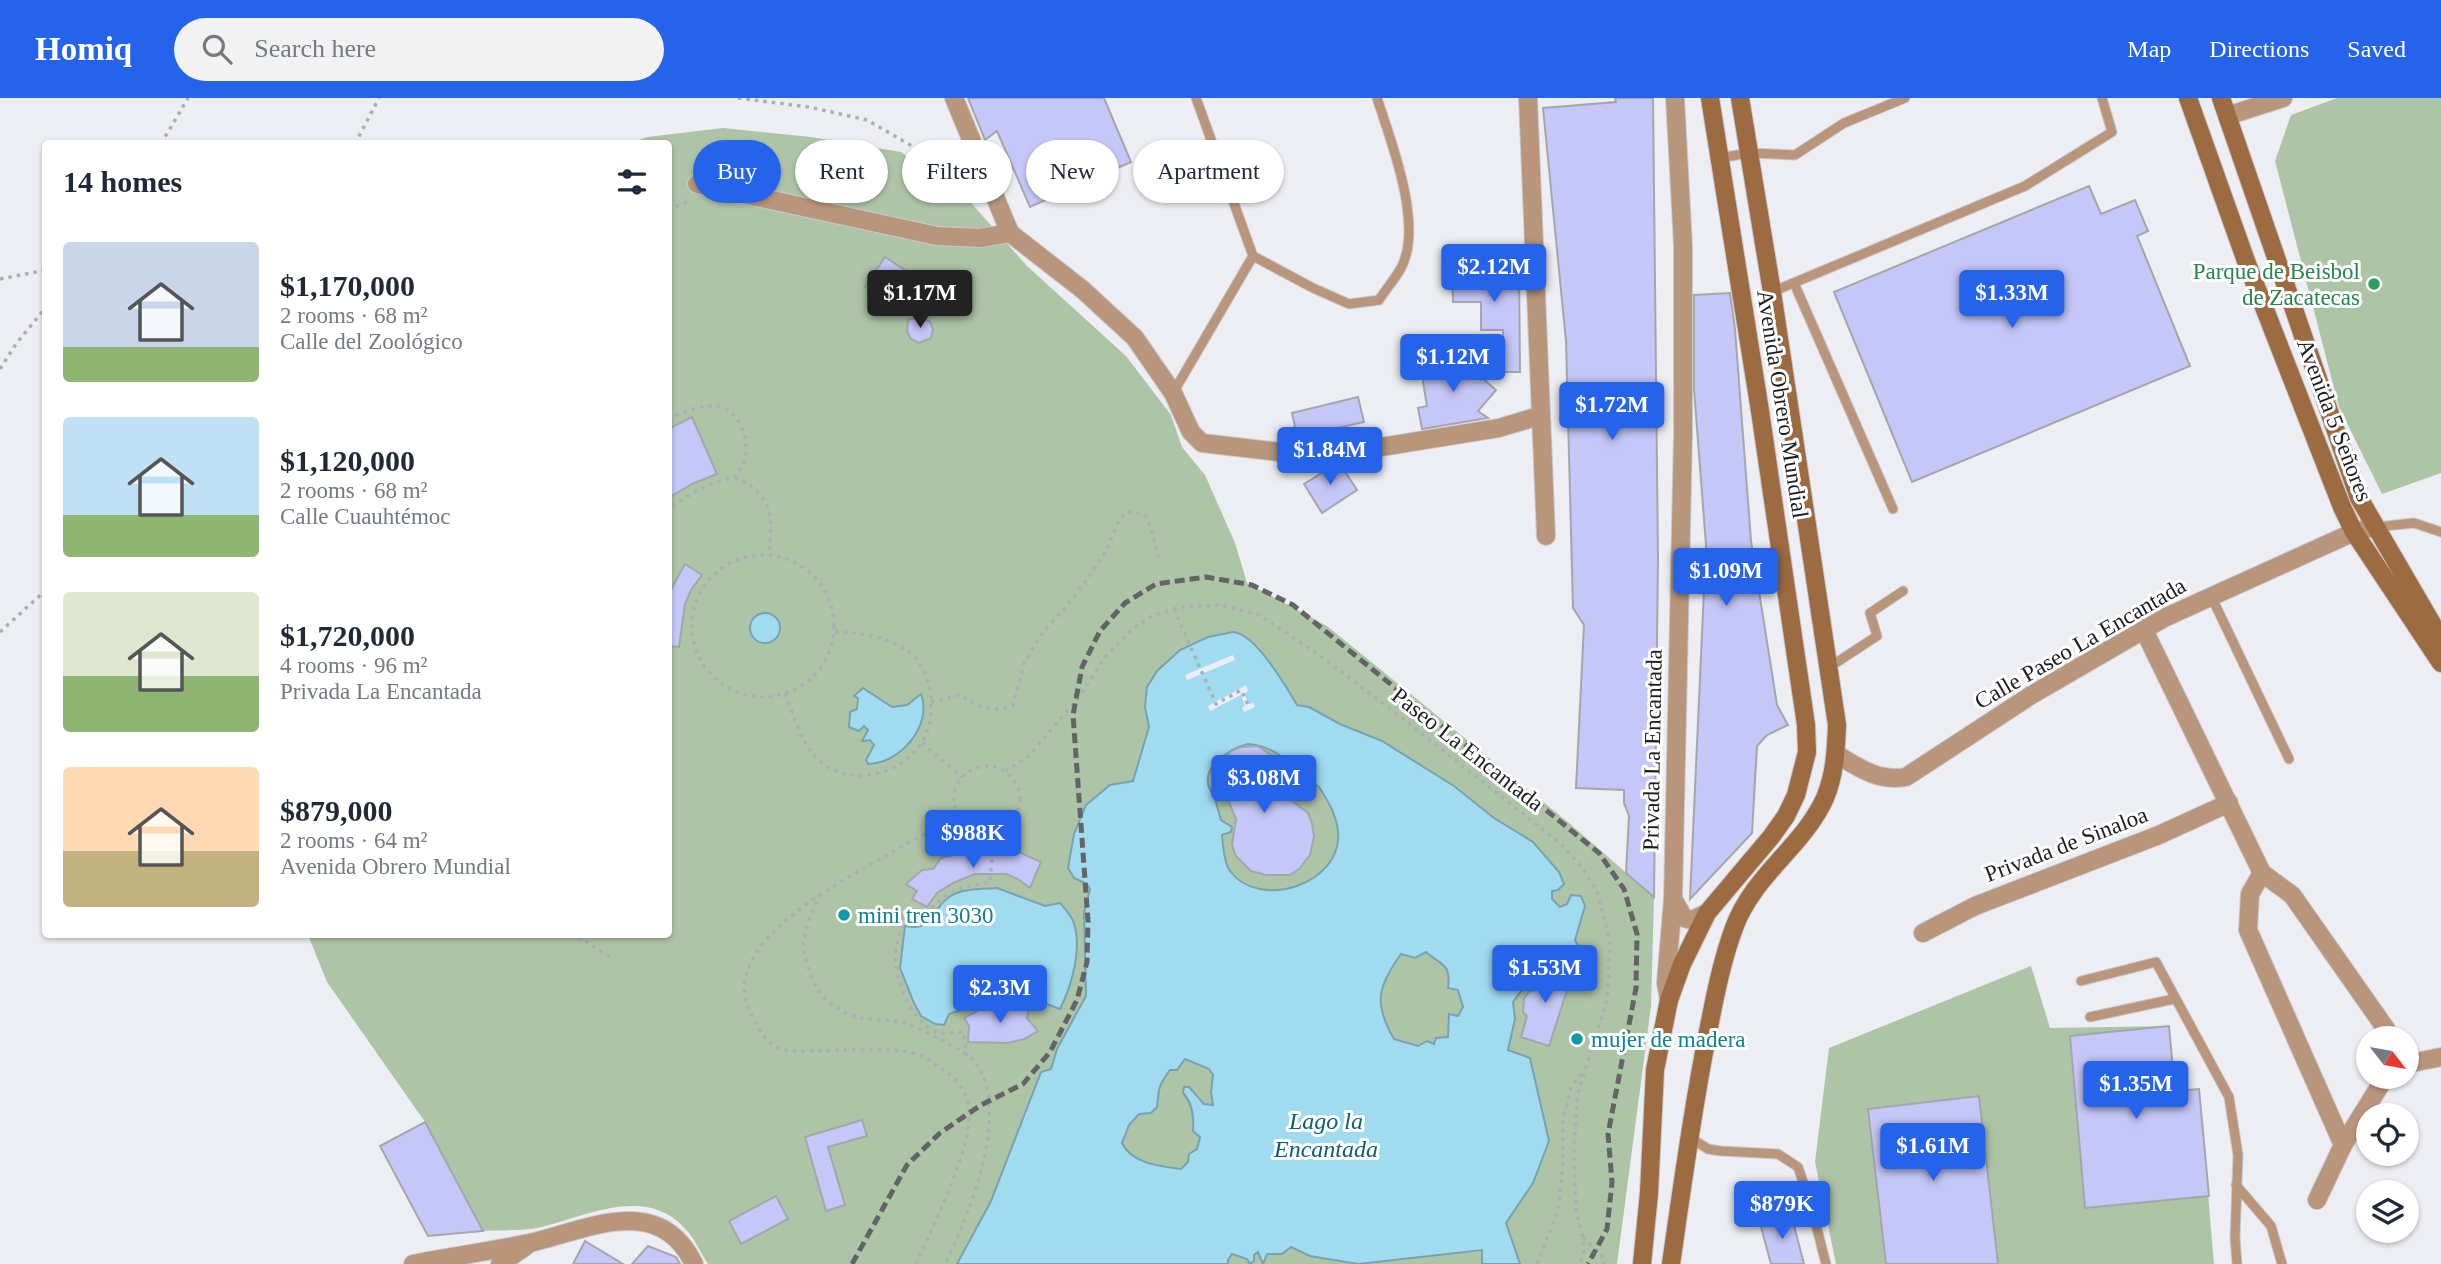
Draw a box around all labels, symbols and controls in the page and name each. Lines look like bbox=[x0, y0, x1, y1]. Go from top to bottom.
search box bbox=[174, 18, 664, 81]
icon: search bbox=[198, 30, 236, 68]
text: Homiq bbox=[35, 31, 132, 67]
text: Search here bbox=[254, 34, 376, 63]
text: Map bbox=[2127, 36, 2171, 62]
text: Directions bbox=[2209, 36, 2309, 62]
text: Saved bbox=[2347, 36, 2406, 62]
chip: Buy bbox=[693, 140, 781, 203]
chip: Rent bbox=[795, 140, 888, 203]
chip: Filters bbox=[902, 140, 1012, 203]
chip: New bbox=[1026, 140, 1119, 203]
chip: Apartment bbox=[1133, 140, 1284, 203]
icon: filters bbox=[613, 163, 651, 201]
text: 14 homes bbox=[63, 165, 182, 198]
pin: $2.12M bbox=[1437, 244, 1551, 304]
text: $2.12M bbox=[1457, 254, 1531, 279]
place label: Parque de Beisbol de Zacatecas bbox=[2193, 259, 2360, 310]
text: $1,170,000 bbox=[280, 269, 415, 302]
icon: home bbox=[119, 270, 203, 354]
pin: $1.17M bbox=[863, 271, 977, 330]
pin: $1.33M bbox=[1955, 271, 2069, 330]
marker: Parque de Beisbol de Zacatecas bbox=[2366, 276, 2382, 292]
text: $1.17M bbox=[883, 280, 957, 305]
text: $1.33M bbox=[1975, 280, 2049, 305]
street label: Avenida Obrero Mundial bbox=[1752, 288, 1813, 520]
text: 2 rooms · 68 m² bbox=[280, 303, 427, 328]
text: Calle del Zoológico bbox=[280, 329, 463, 354]
pin: $1.12M bbox=[1396, 334, 1510, 394]
street label: Avenida 5 Señores bbox=[2292, 335, 2377, 505]
text: $1.12M bbox=[1416, 344, 1490, 369]
pin: $1.72M bbox=[1555, 382, 1669, 442]
text: $1.72M bbox=[1575, 392, 1649, 417]
pin: $1.84M bbox=[1273, 428, 1387, 487]
text: $1.84M bbox=[1293, 437, 1367, 462]
text: $1,120,000 bbox=[280, 444, 415, 477]
icon: home bbox=[119, 445, 203, 529]
text: 2 rooms · 68 m² bbox=[280, 478, 427, 503]
text: Calle Cuauhtémoc bbox=[280, 504, 451, 529]
pin: $1.09M bbox=[1669, 548, 1783, 608]
text: $1.09M bbox=[1689, 558, 1763, 583]
street label: Calle Paseo La Encantada bbox=[1970, 573, 2190, 714]
text: $1,720,000 bbox=[280, 619, 415, 652]
icon: home bbox=[119, 620, 203, 704]
street label: Privada La Encantada bbox=[1638, 649, 1667, 851]
text: 4 rooms · 96 m² bbox=[280, 653, 427, 678]
text: Privada La Encantada bbox=[280, 679, 482, 704]
street label: Paseo La Encantada bbox=[1387, 683, 1548, 816]
pin: $3.08M bbox=[1207, 756, 1321, 815]
text: $3.08M bbox=[1227, 765, 1301, 790]
text: $879,000 bbox=[280, 794, 393, 827]
icon: home bbox=[119, 795, 203, 879]
street label: Privada de Sinaloa bbox=[1981, 802, 2151, 887]
pin: $988K bbox=[924, 810, 1022, 870]
text: $988K bbox=[941, 820, 1005, 845]
text: 2 rooms · 64 m² bbox=[280, 828, 427, 853]
text: Avenida Obrero Mundial bbox=[280, 854, 511, 879]
place label: mini tren 3030 bbox=[858, 903, 993, 928]
marker: mini tren 3030 bbox=[836, 907, 852, 923]
pin: $1.53M bbox=[1488, 946, 1602, 1005]
text: $1.53M bbox=[1508, 955, 1582, 980]
pin: $2.3M bbox=[951, 965, 1049, 1025]
text: $2.3M bbox=[969, 975, 1031, 1000]
north arrow bbox=[2356, 1026, 2418, 1088]
map controls bbox=[2356, 1026, 2419, 1243]
place label: mujer de madera bbox=[1591, 1027, 1746, 1052]
marker: mujer de madera bbox=[1569, 1031, 1585, 1047]
pin: $1.35M bbox=[2079, 1062, 2193, 1121]
text: $1.35M bbox=[2099, 1071, 2173, 1096]
button: locate bbox=[2356, 1103, 2419, 1166]
water label: Lago la Encantada bbox=[1273, 1108, 1378, 1162]
pin: $1.61M bbox=[1876, 1124, 1990, 1183]
text: $1.61M bbox=[1896, 1133, 1970, 1158]
button: layers bbox=[2356, 1180, 2419, 1243]
pin: $879K bbox=[1733, 1182, 1831, 1241]
text: $879K bbox=[1750, 1191, 1814, 1216]

